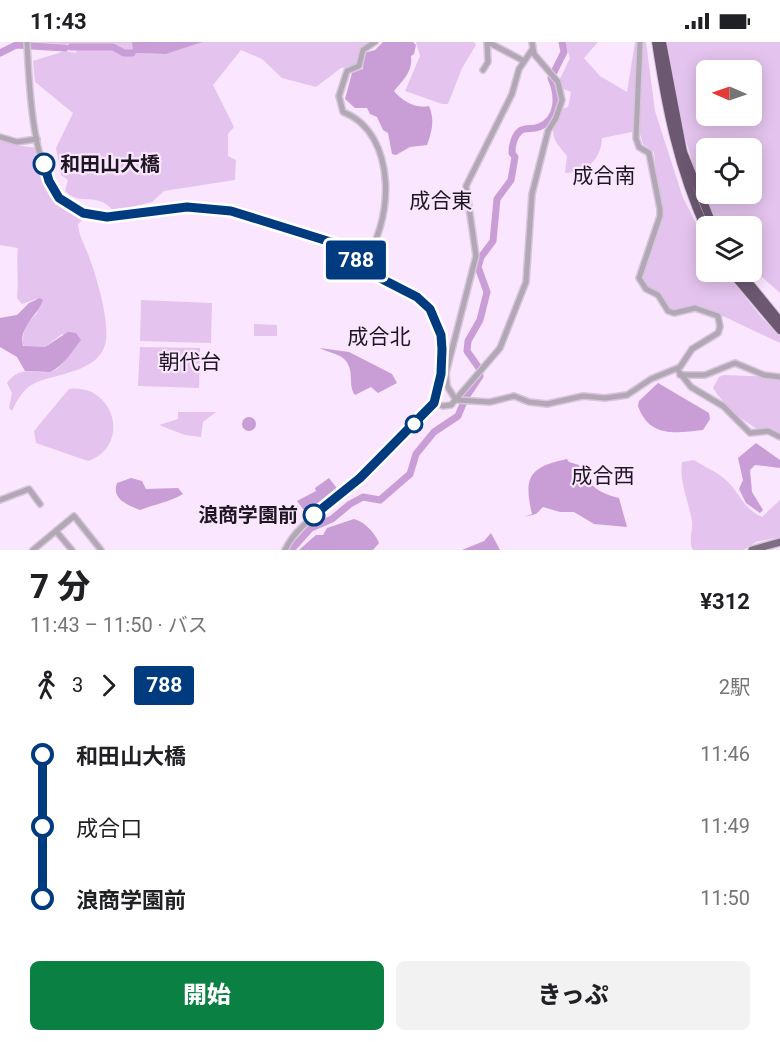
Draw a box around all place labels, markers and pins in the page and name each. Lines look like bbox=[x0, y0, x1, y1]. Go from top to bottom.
place label: 和田山大橋 bbox=[60, 152, 160, 176]
marker: 和田山大橋 bbox=[33, 153, 55, 175]
unlabelled marker bbox=[405, 415, 423, 433]
place label: 浪商学園前 bbox=[198, 503, 298, 527]
marker: 浪商学園前 bbox=[303, 504, 325, 526]

